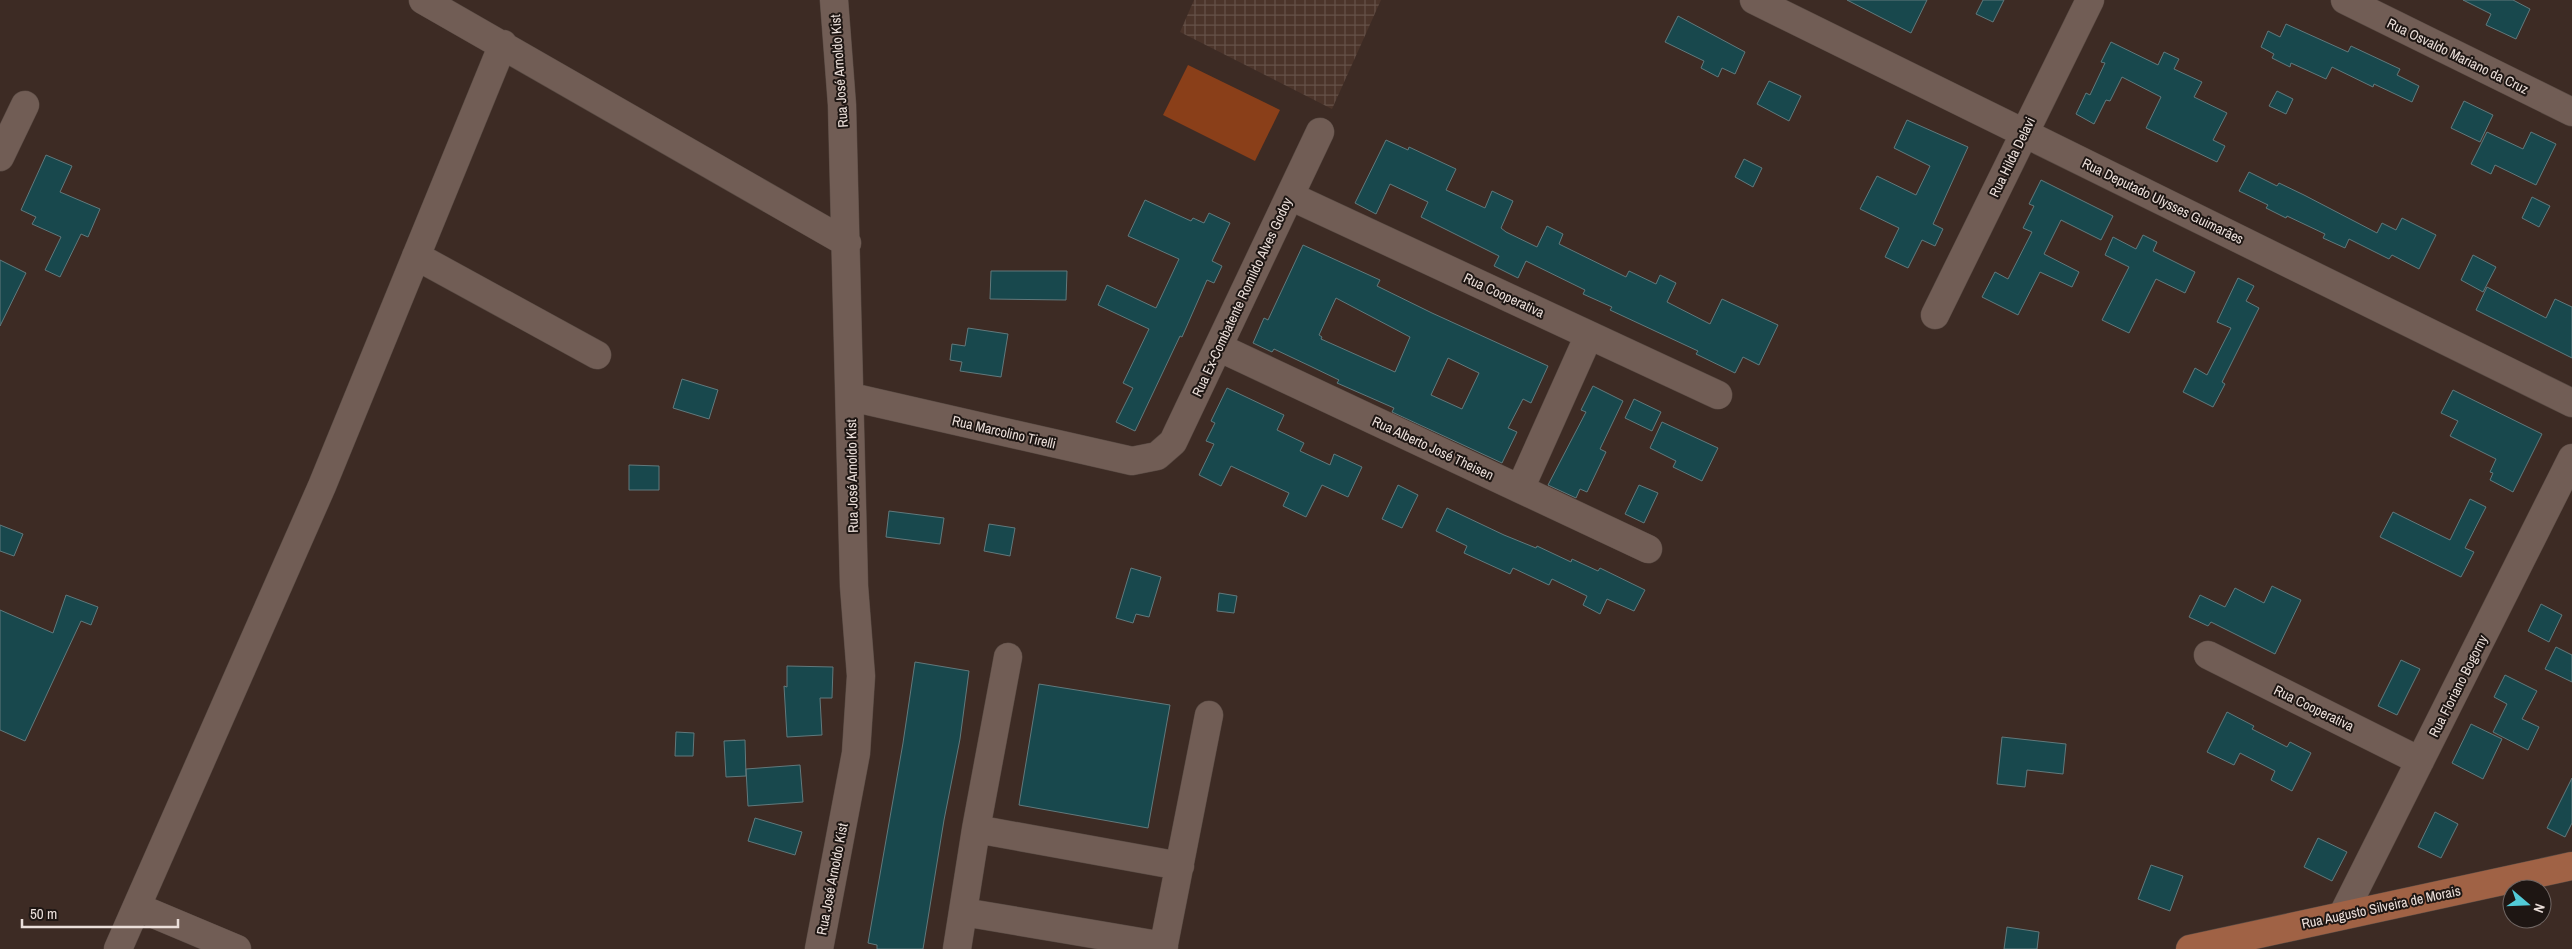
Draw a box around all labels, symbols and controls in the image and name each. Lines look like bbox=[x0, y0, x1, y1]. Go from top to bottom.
street label: Rua José Arnoldo Kist bbox=[826, 14, 852, 128]
street label: Rua Osvaldo Mariano da Cruz bbox=[2384, 14, 2532, 98]
street label: Rua Hilda Delavi bbox=[1985, 114, 2039, 200]
street label: Rua Deputado Ulysses Guimarães bbox=[2079, 154, 2247, 248]
street label: Rua Ex-Combatente Romildo Alves Godoy bbox=[1188, 194, 1296, 399]
street label: Rua Cooperativa bbox=[1461, 269, 1548, 322]
street label: Rua Marcolino Tirelli bbox=[950, 411, 1058, 453]
street label: Rua Alberto José Theisen bbox=[1369, 412, 1497, 484]
street label: Rua José Arnoldo Kist bbox=[842, 419, 862, 533]
street label: Rua Floriano Bogorny bbox=[2424, 632, 2492, 740]
street label: Rua Cooperativa bbox=[2271, 681, 2357, 735]
street label: Rua José Arnoldo Kist bbox=[812, 822, 852, 936]
north arrow bbox=[2502, 879, 2552, 929]
street label: Rua Augusto Silveira de Morais bbox=[2300, 881, 2462, 933]
scale bar bbox=[22, 896, 179, 928]
text: N bbox=[2529, 901, 2549, 915]
text: 50 m bbox=[30, 903, 57, 924]

